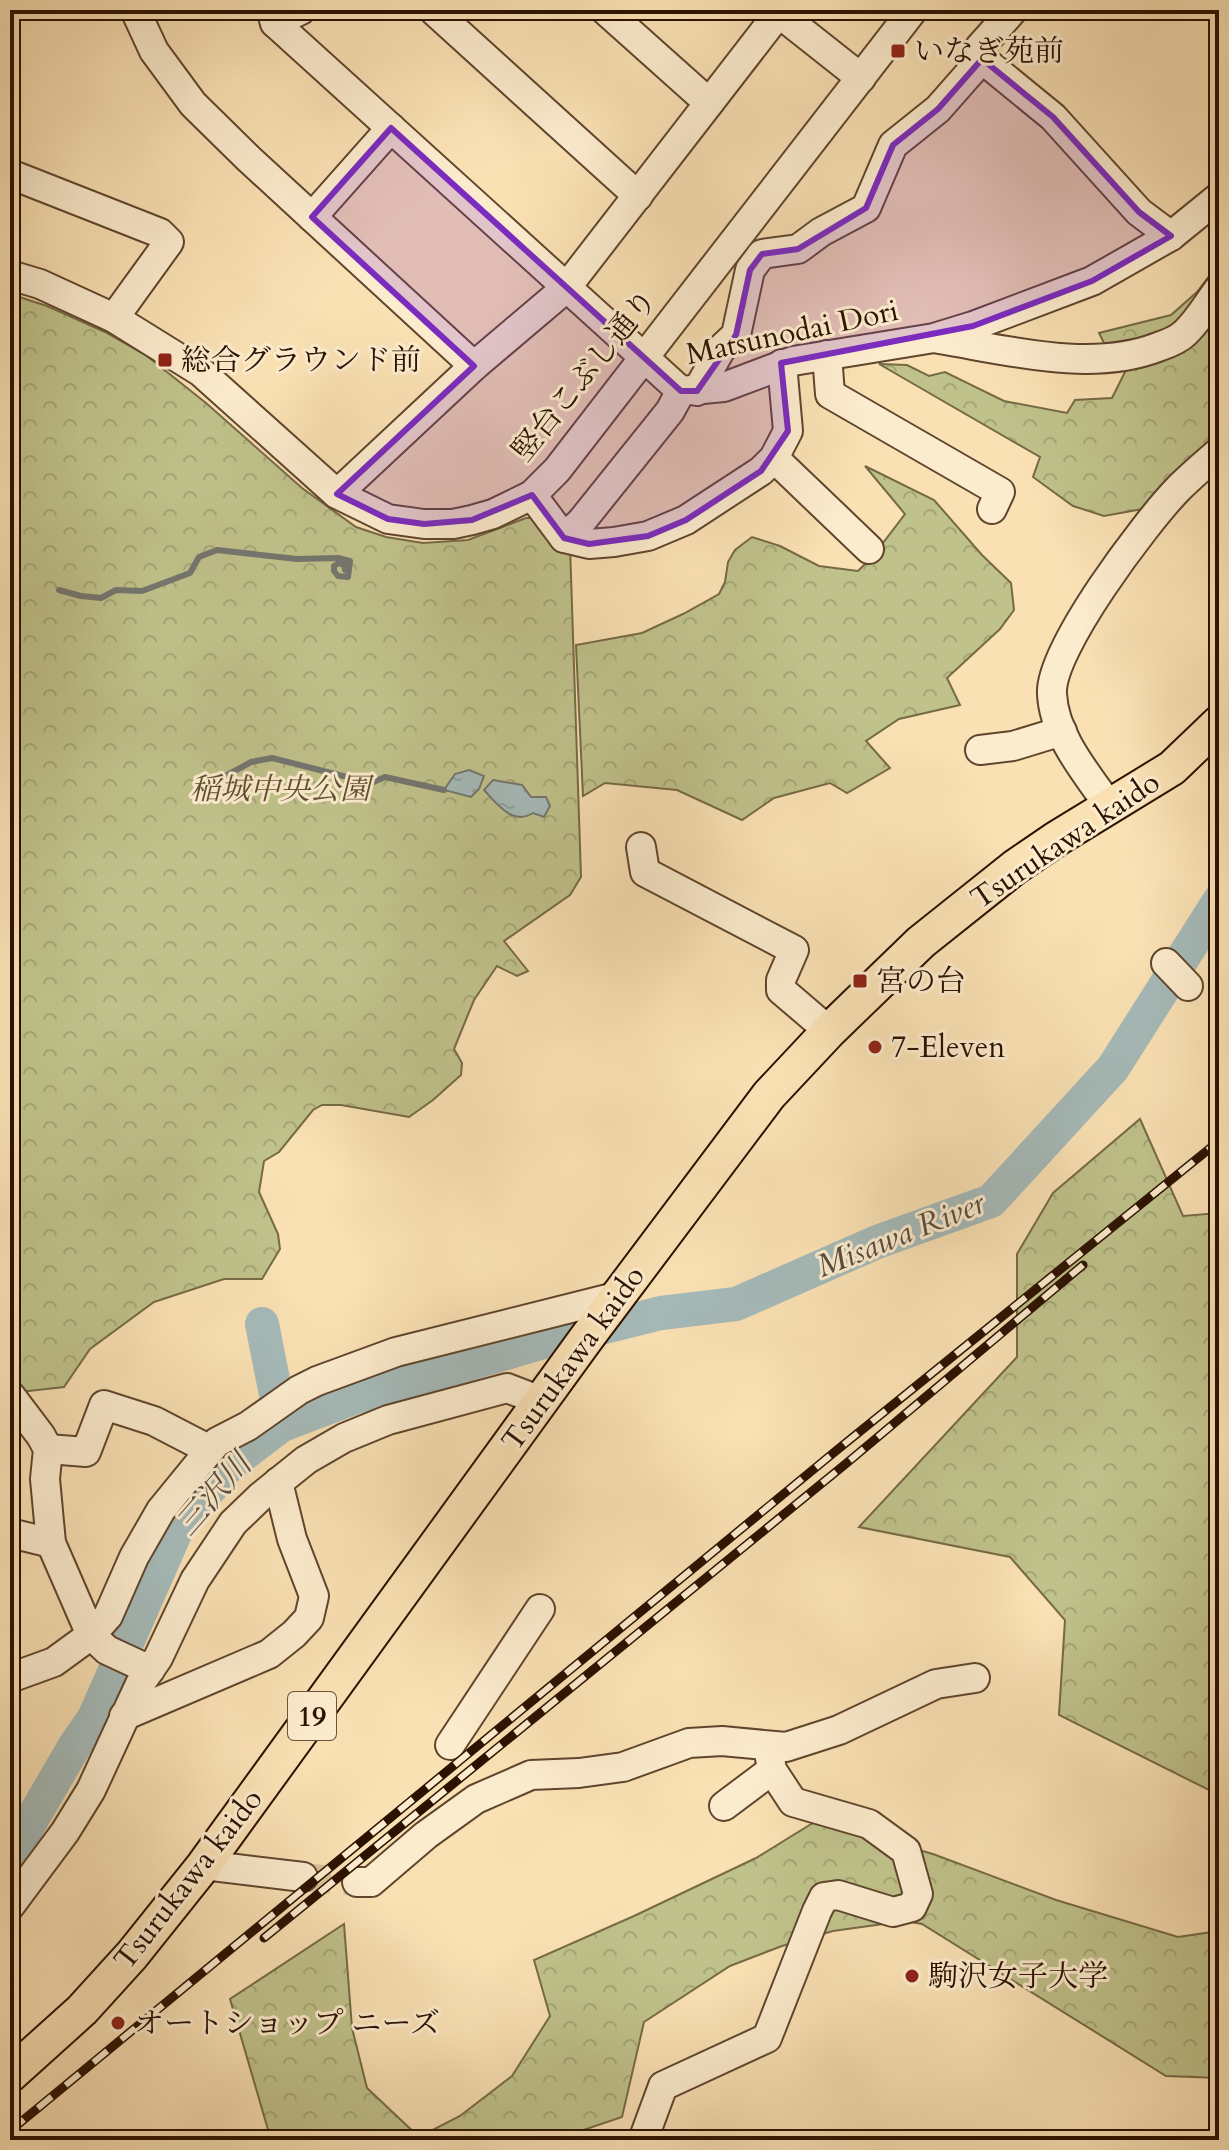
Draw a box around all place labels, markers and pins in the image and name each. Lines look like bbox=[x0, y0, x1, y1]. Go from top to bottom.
place label: いなぎ苑前 bbox=[914, 31, 1064, 72]
marker: いなぎ苑前 bbox=[889, 42, 907, 60]
place label: 総合グラウンド前 bbox=[181, 340, 421, 381]
marker: 総合グラウンド前 bbox=[156, 351, 174, 369]
place label: 宮の台 bbox=[876, 961, 966, 1002]
marker: 宮の台 bbox=[851, 972, 869, 990]
place label: 7-Eleven bbox=[891, 1027, 1005, 1068]
marker: 7-Eleven bbox=[866, 1038, 884, 1056]
place label: 駒沢女子大学 bbox=[928, 1956, 1108, 1997]
marker: 駒沢女子大学 bbox=[903, 1967, 921, 1985]
place label: オートショップ ニーズ bbox=[134, 2003, 440, 2044]
marker: オートショップ ニーズ bbox=[109, 2014, 127, 2032]

